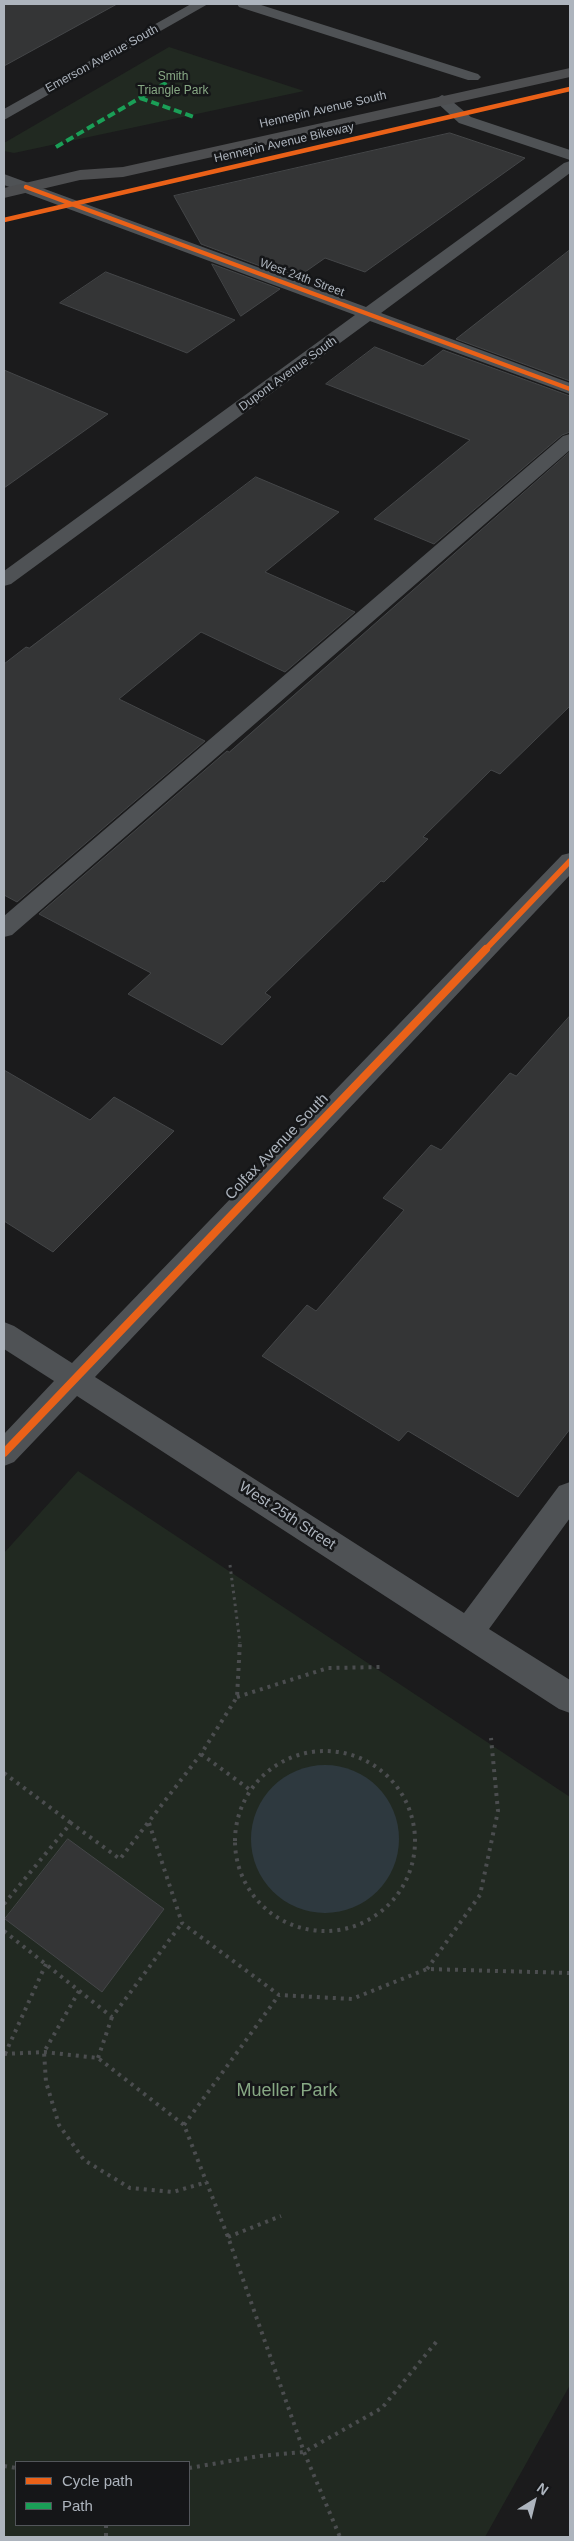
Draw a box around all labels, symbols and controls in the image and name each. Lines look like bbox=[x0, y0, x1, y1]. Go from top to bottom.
street label: Emerson Avenue South bbox=[43, 22, 161, 96]
park label: Smith Triangle Park bbox=[138, 70, 208, 98]
street label: Hennepin Avenue South bbox=[258, 88, 388, 132]
street label: Hennepin Avenue Bikeway bbox=[213, 120, 355, 166]
street label: West 24th Street bbox=[258, 256, 346, 300]
street label: Dupont Avenue South bbox=[236, 334, 340, 414]
street label: Colfax Avenue South bbox=[222, 1090, 332, 1204]
street label: West 25th Street bbox=[235, 1478, 339, 1554]
park label: Mueller Park bbox=[236, 2080, 338, 2102]
legend bbox=[15, 2461, 190, 2526]
text: Cycle path bbox=[62, 2472, 133, 2489]
north arrow bbox=[509, 2476, 559, 2526]
text: N bbox=[534, 2479, 552, 2498]
text: Path bbox=[62, 2497, 93, 2514]

